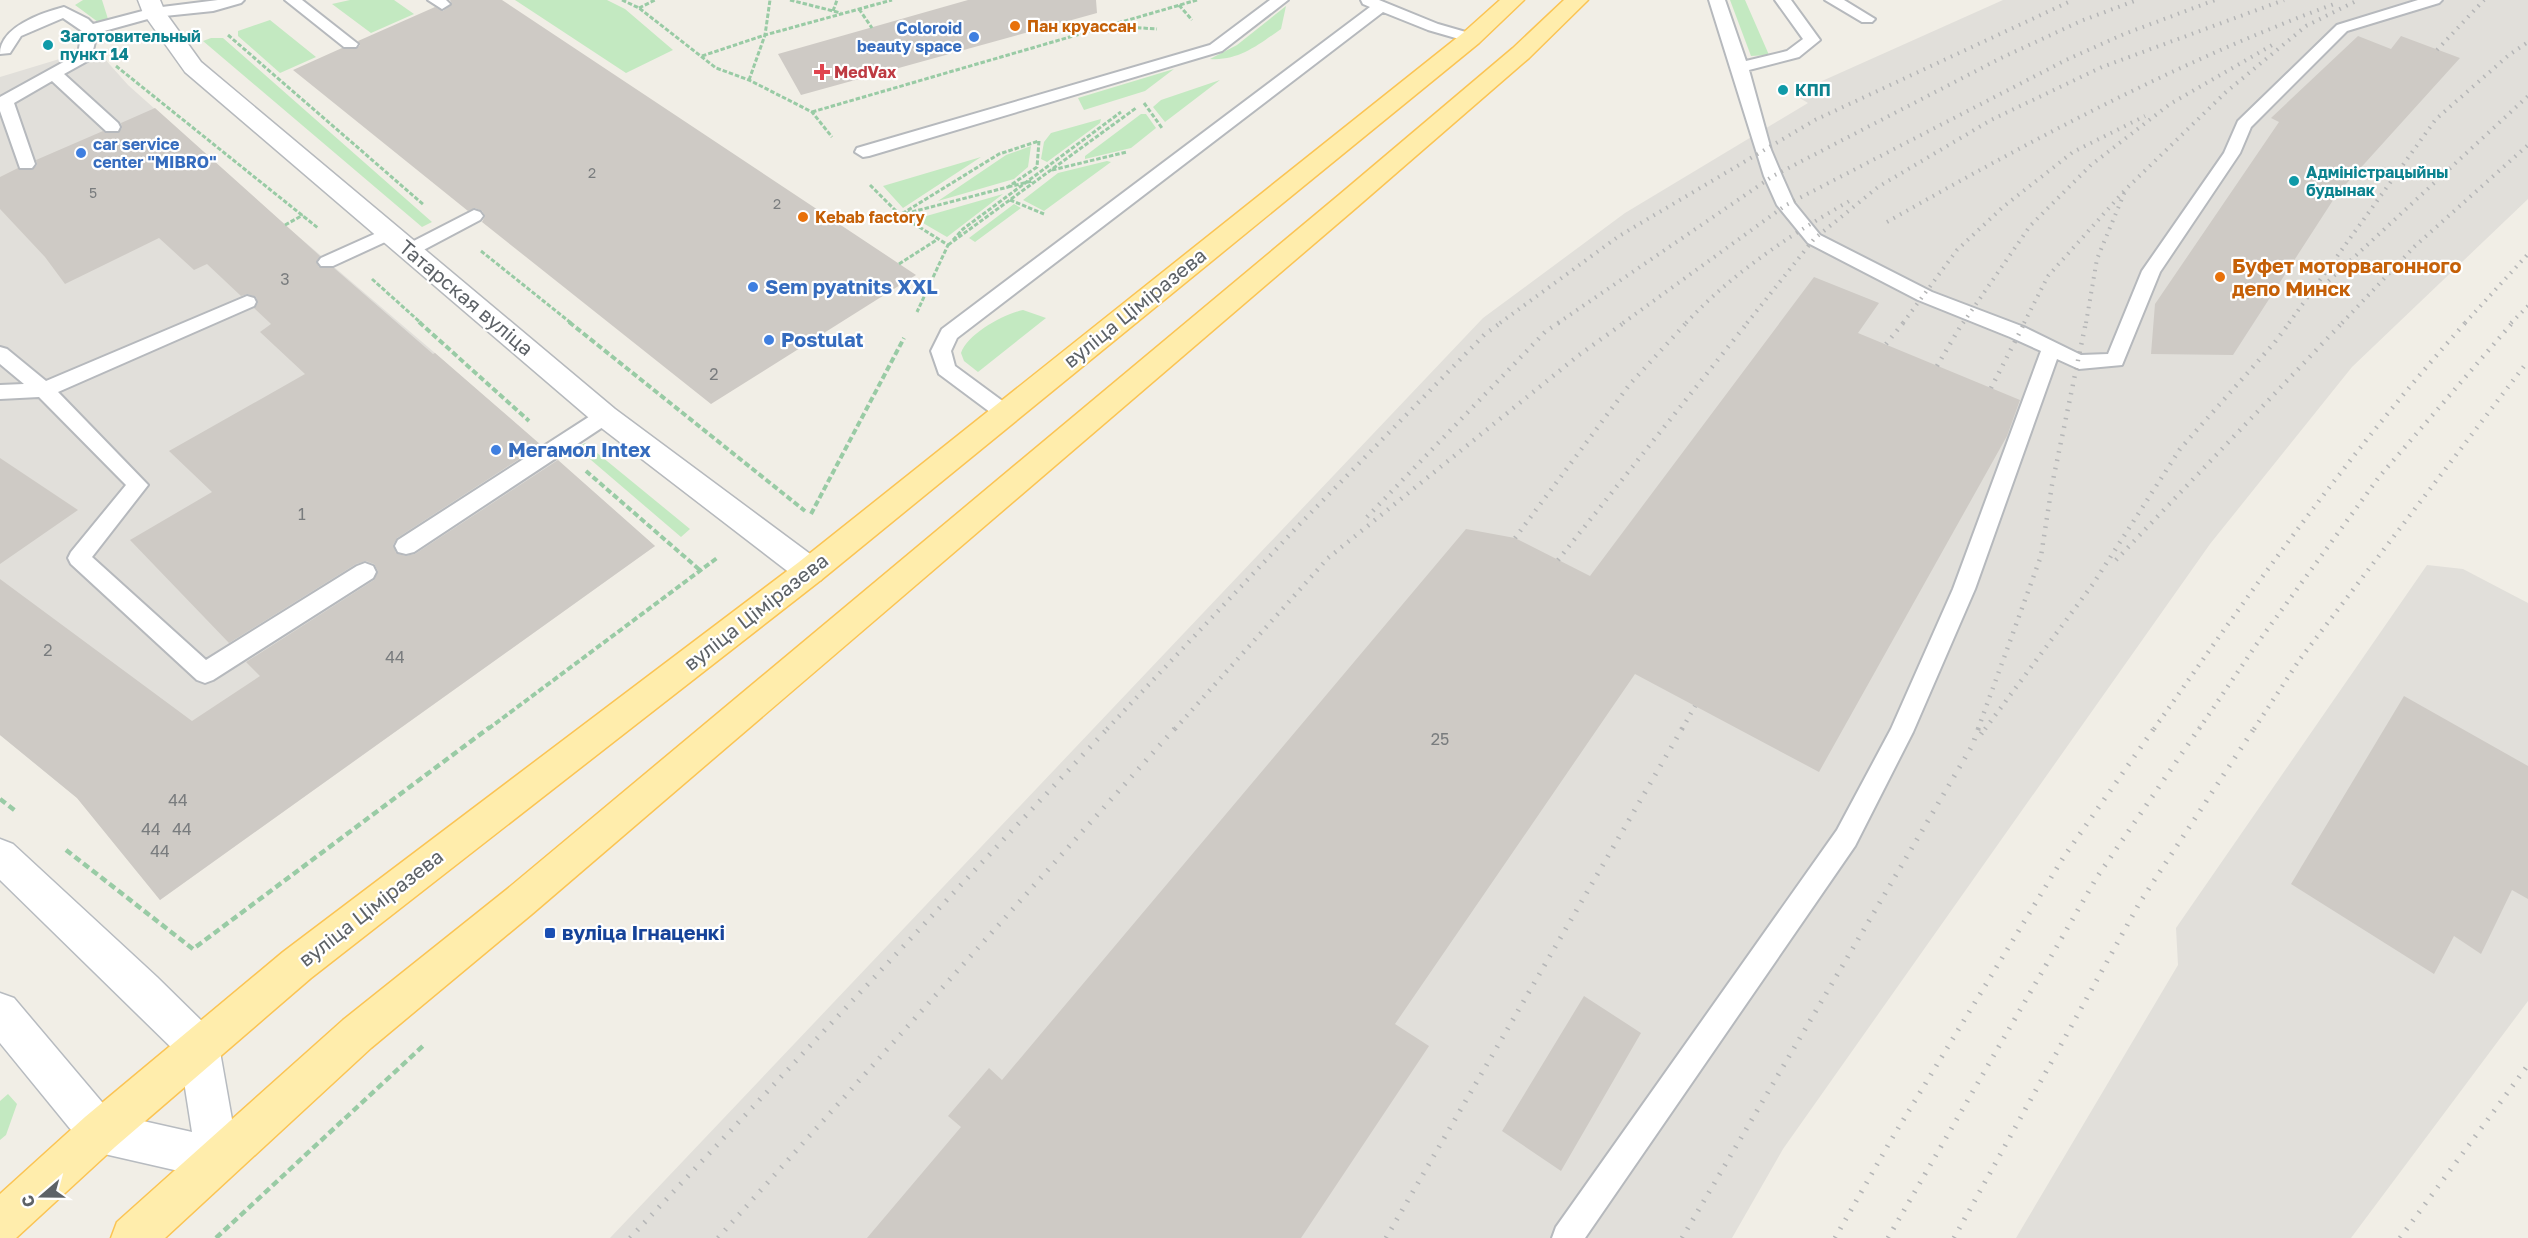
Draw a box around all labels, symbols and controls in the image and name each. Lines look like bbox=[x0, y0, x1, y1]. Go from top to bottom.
place label: Пан круассан bbox=[1027, 16, 1137, 36]
place label: Coloroid beauty space bbox=[857, 18, 962, 56]
marker: Пан круассан bbox=[1008, 19, 1022, 33]
place label: Заготовительный пункт 14 bbox=[60, 26, 201, 64]
marker: Coloroid beauty space bbox=[967, 30, 981, 44]
marker: Заготовительный пункт 14 bbox=[41, 38, 55, 52]
place label: MedVax bbox=[834, 62, 897, 82]
marker: MedVax bbox=[815, 65, 829, 79]
place label: КПП bbox=[1795, 80, 1831, 100]
marker: КПП bbox=[1776, 83, 1790, 97]
place label: car service center "MIBRO" bbox=[93, 134, 217, 172]
marker: car service center "MIBRO" bbox=[74, 146, 88, 160]
place label: Адміністрацыйны будынак bbox=[2306, 162, 2448, 200]
house number: 2 bbox=[588, 164, 596, 181]
marker: Адміністрацыйны будынак bbox=[2287, 174, 2301, 188]
house number: 5 bbox=[89, 184, 97, 201]
house number: 2 bbox=[773, 195, 781, 212]
place label: Kebab factory bbox=[815, 207, 925, 227]
marker: Kebab factory bbox=[796, 210, 810, 224]
street label: Татарская вуліца bbox=[395, 234, 538, 360]
street label: вуліца Ціміразева bbox=[1058, 242, 1210, 372]
place label: Буфет моторвагонного депо Минск bbox=[2232, 253, 2461, 300]
house number: 3 bbox=[280, 269, 290, 289]
marker: Буфет моторвагонного депо Минск bbox=[2213, 270, 2227, 284]
place label: Sem pyatnits XXL bbox=[765, 274, 938, 298]
marker: Sem pyatnits XXL bbox=[746, 280, 760, 294]
place label: Postulat bbox=[781, 327, 864, 351]
marker: Postulat bbox=[762, 333, 776, 347]
house number: 2 bbox=[709, 364, 719, 384]
place label: Мегамол Intex bbox=[508, 437, 651, 461]
marker: Мегамол Intex bbox=[489, 443, 503, 457]
house number: 1 bbox=[298, 504, 306, 524]
street label: вуліца Ціміразева bbox=[678, 547, 832, 675]
house number: 2 bbox=[43, 640, 53, 660]
house number: 44 bbox=[385, 647, 405, 667]
house number: 25 bbox=[1431, 729, 1449, 749]
house number: 44 bbox=[168, 790, 188, 810]
house number: 44 bbox=[141, 819, 161, 839]
house number: 44 bbox=[172, 819, 192, 839]
house number: 44 bbox=[150, 841, 170, 861]
street label: вуліца Ціміразева bbox=[293, 843, 447, 971]
place label: вуліца Ігнаценкі bbox=[562, 920, 725, 944]
marker: вуліца Ігнаценкі bbox=[543, 926, 557, 940]
north arrow bbox=[12, 1166, 72, 1226]
text: С bbox=[17, 1192, 39, 1210]

